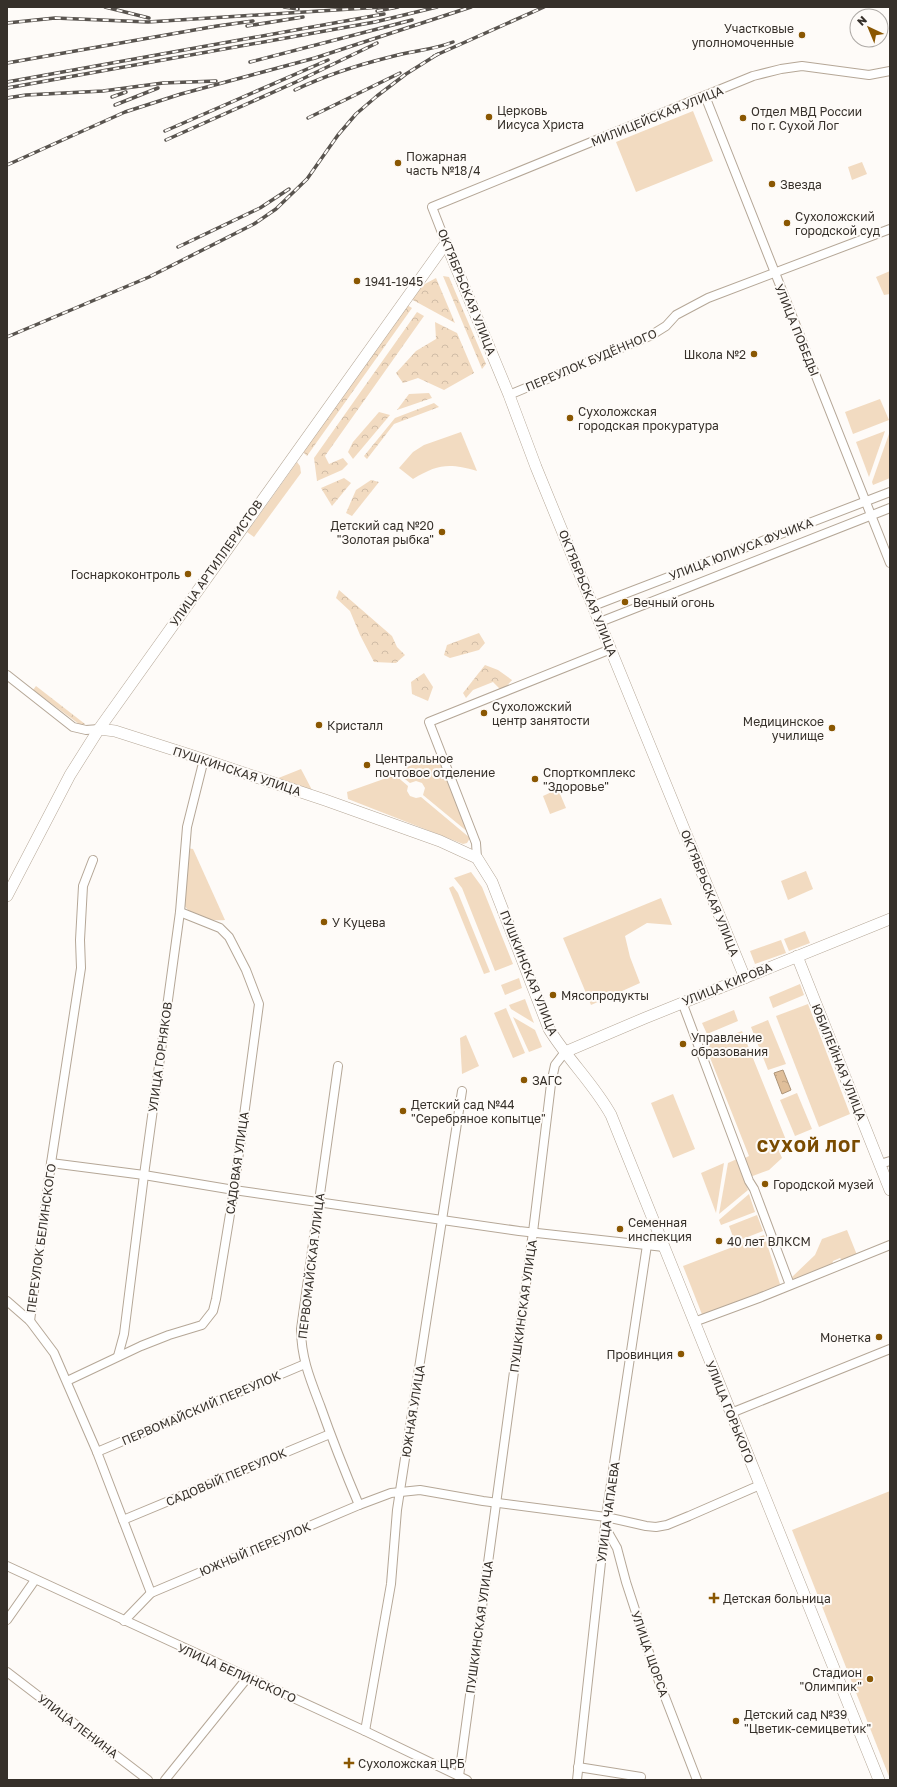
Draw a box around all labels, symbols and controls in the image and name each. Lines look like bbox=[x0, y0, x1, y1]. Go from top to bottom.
north arrow bbox=[849, 8, 889, 48]
text: N bbox=[854, 13, 869, 28]
place label: Участковые уполномоченные bbox=[692, 21, 794, 50]
marker: Участковые уполномоченные bbox=[797, 30, 807, 40]
street label: МИЛИЦЕЙСКАЯ УЛИЦА bbox=[589, 83, 725, 149]
place label: Церковь Иисуса Христа bbox=[497, 103, 584, 132]
place label: Отдел МВД России по г. Сухой Лог bbox=[751, 104, 862, 133]
marker: Церковь Иисуса Христа bbox=[484, 112, 494, 122]
marker: Отдел МВД России по г. Сухой Лог bbox=[738, 113, 748, 123]
place label: Пожарная часть №18/4 bbox=[406, 149, 481, 178]
marker: Пожарная часть №18/4 bbox=[393, 158, 403, 168]
place label: Звезда bbox=[780, 177, 822, 192]
marker: Звезда bbox=[767, 179, 777, 189]
place label: Сухоложский городской суд bbox=[795, 209, 880, 238]
marker: Сухоложский городской суд bbox=[782, 218, 792, 228]
street label: ОКТЯБРЬСКАЯ УЛИЦА bbox=[435, 227, 499, 357]
place label: 1941-1945 bbox=[365, 274, 423, 289]
marker: 1941-1945 bbox=[352, 276, 362, 286]
street label: УЛИЦА ПОБЕДЫ bbox=[772, 282, 822, 378]
street label: ПЕРЕУЛОК БУДЁННОГО bbox=[523, 325, 659, 395]
place label: Школа №2 bbox=[684, 347, 746, 362]
marker: Школа №2 bbox=[749, 349, 759, 359]
place label: Сухоложская городская прокуратура bbox=[578, 404, 719, 433]
marker: Сухоложская городская прокуратура bbox=[565, 413, 575, 423]
street label: УЛИЦА АРТИЛЛЕРИСТОВ bbox=[166, 497, 266, 629]
street label: УЛИЦА ЮЛИУСА ФУЧИКА bbox=[667, 515, 815, 583]
place label: Детский сад №20 "Золотая рыбка" bbox=[331, 518, 434, 547]
marker: Детский сад №20 "Золотая рыбка" bbox=[437, 527, 447, 537]
street label: ОКТЯБРЬСКАЯ УЛИЦА bbox=[556, 528, 620, 658]
place label: Госнаркоконтроль bbox=[71, 567, 180, 582]
marker: Госнаркоконтроль bbox=[183, 569, 193, 579]
place label: Вечный огонь bbox=[633, 595, 714, 610]
marker: Вечный огонь bbox=[620, 597, 630, 607]
place label: Сухоложский центр занятости bbox=[492, 699, 590, 728]
marker: Сухоложский центр занятости bbox=[479, 708, 489, 718]
place label: Медицинское училище bbox=[743, 714, 824, 743]
place label: Кристалл bbox=[327, 718, 383, 733]
marker: Кристалл bbox=[314, 720, 324, 730]
marker: Медицинское училище bbox=[827, 723, 837, 733]
street label: ПУШКИНСКАЯ УЛИЦА bbox=[171, 743, 303, 799]
place label: Центральное почтовое отделение bbox=[375, 751, 495, 780]
marker: Центральное почтовое отделение bbox=[362, 760, 372, 770]
place label: Спорткомплекс "Здоровье" bbox=[543, 765, 636, 794]
marker: Спорткомплекс "Здоровье" bbox=[530, 774, 540, 784]
street label: ОКТЯБРЬСКАЯ УЛИЦА bbox=[678, 828, 742, 958]
street label: ПУШКИНСКАЯ УЛИЦА bbox=[497, 908, 561, 1038]
place label: У Куцева bbox=[332, 915, 386, 930]
marker: У Куцева bbox=[319, 917, 329, 927]
street label: УЛИЦА КИРОВА bbox=[680, 959, 774, 1009]
place label: Мясопродукты bbox=[561, 988, 649, 1003]
marker: Мясопродукты bbox=[548, 990, 558, 1000]
street label: УЛИЦА ГОРНЯКОВ bbox=[145, 1001, 175, 1113]
street label: ЮБИЛЕЙНАЯ УЛИЦА bbox=[809, 1001, 869, 1123]
place label: Управление образования bbox=[691, 1030, 768, 1059]
marker: Управление образования bbox=[678, 1039, 688, 1049]
place label: ЗАГС bbox=[532, 1073, 562, 1088]
marker: ЗАГС bbox=[519, 1075, 529, 1085]
place label: Детский сад №44 "Серебряное копытце" bbox=[411, 1097, 546, 1126]
marker: Детский сад №44 "Серебряное копытце" bbox=[398, 1106, 408, 1116]
street label: САДОВАЯ УЛИЦА bbox=[222, 1111, 252, 1215]
district label: СУХОЙ ЛОГ bbox=[757, 1136, 861, 1156]
street label: ПЕРЕУЛОК БЕЛИНСКОГО bbox=[23, 1162, 59, 1314]
place label: Городской музей bbox=[773, 1177, 874, 1192]
marker: Городской музей bbox=[760, 1179, 770, 1189]
street label: ПЕРВОМАЙСКАЯ УЛИЦА bbox=[295, 1192, 327, 1340]
place label: Семенная инспекция bbox=[628, 1215, 692, 1244]
marker: Семенная инспекция bbox=[615, 1224, 625, 1234]
place label: 40 лет ВЛКСМ bbox=[727, 1234, 811, 1249]
marker: 40 лет ВЛКСМ bbox=[714, 1236, 724, 1246]
street label: ПУШКИНСКАЯ УЛИЦА bbox=[506, 1239, 540, 1373]
place label: Монетка bbox=[820, 1330, 871, 1345]
marker: Монетка bbox=[874, 1332, 884, 1342]
place label: Провинция bbox=[606, 1347, 673, 1362]
marker: Провинция bbox=[676, 1349, 686, 1359]
street label: УЛИЦА ГОРЬКОГО bbox=[703, 1359, 757, 1465]
street label: ЮЖНАЯ УЛИЦА bbox=[398, 1364, 428, 1458]
street label: ПЕРВОМАЙСКИЙ ПЕРЕУЛОК bbox=[119, 1367, 283, 1448]
street label: САДОВЫЙ ПЕРЕУЛОК bbox=[163, 1445, 289, 1509]
street label: УЛИЦА ЧАПАЕВА bbox=[593, 1461, 623, 1563]
street label: ЮЖНЫЙ ПЕРЕУЛОК bbox=[197, 1519, 313, 1579]
street label: ПУШКИНСКАЯ УЛИЦА bbox=[462, 1560, 496, 1694]
place label: Детская больница bbox=[723, 1591, 831, 1606]
marker: Детская больница bbox=[708, 1592, 720, 1604]
street label: УЛИЦА ЩОРСА bbox=[628, 1609, 672, 1699]
street label: УЛИЦА БЕЛИНСКОГО bbox=[175, 1640, 299, 1706]
place label: Стадион "Олимпик" bbox=[799, 1665, 862, 1694]
marker: Стадион "Олимпик" bbox=[865, 1674, 875, 1684]
street label: УЛИЦА ЛЕНИНА bbox=[35, 1691, 121, 1761]
place label: Детский сад №39 "Цветик-семицветик" bbox=[744, 1707, 871, 1736]
marker: Детский сад №39 "Цветик-семицветик" bbox=[731, 1716, 741, 1726]
place label: Сухоложская ЦРБ bbox=[358, 1756, 465, 1771]
marker: Сухоложская ЦРБ bbox=[343, 1757, 355, 1769]

